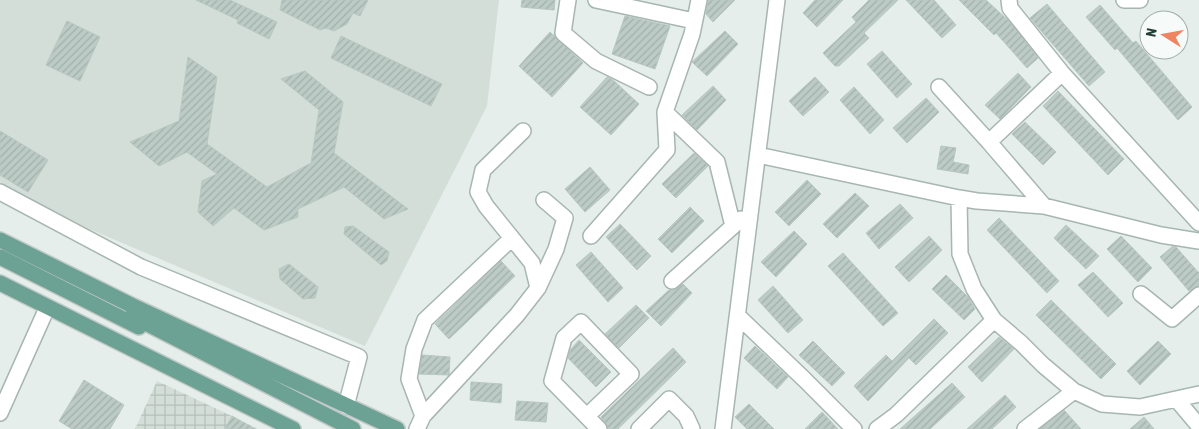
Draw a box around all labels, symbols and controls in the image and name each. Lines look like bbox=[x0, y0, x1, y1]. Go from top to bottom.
north arrow bbox=[1139, 10, 1189, 60]
text: N bbox=[1143, 27, 1160, 38]

